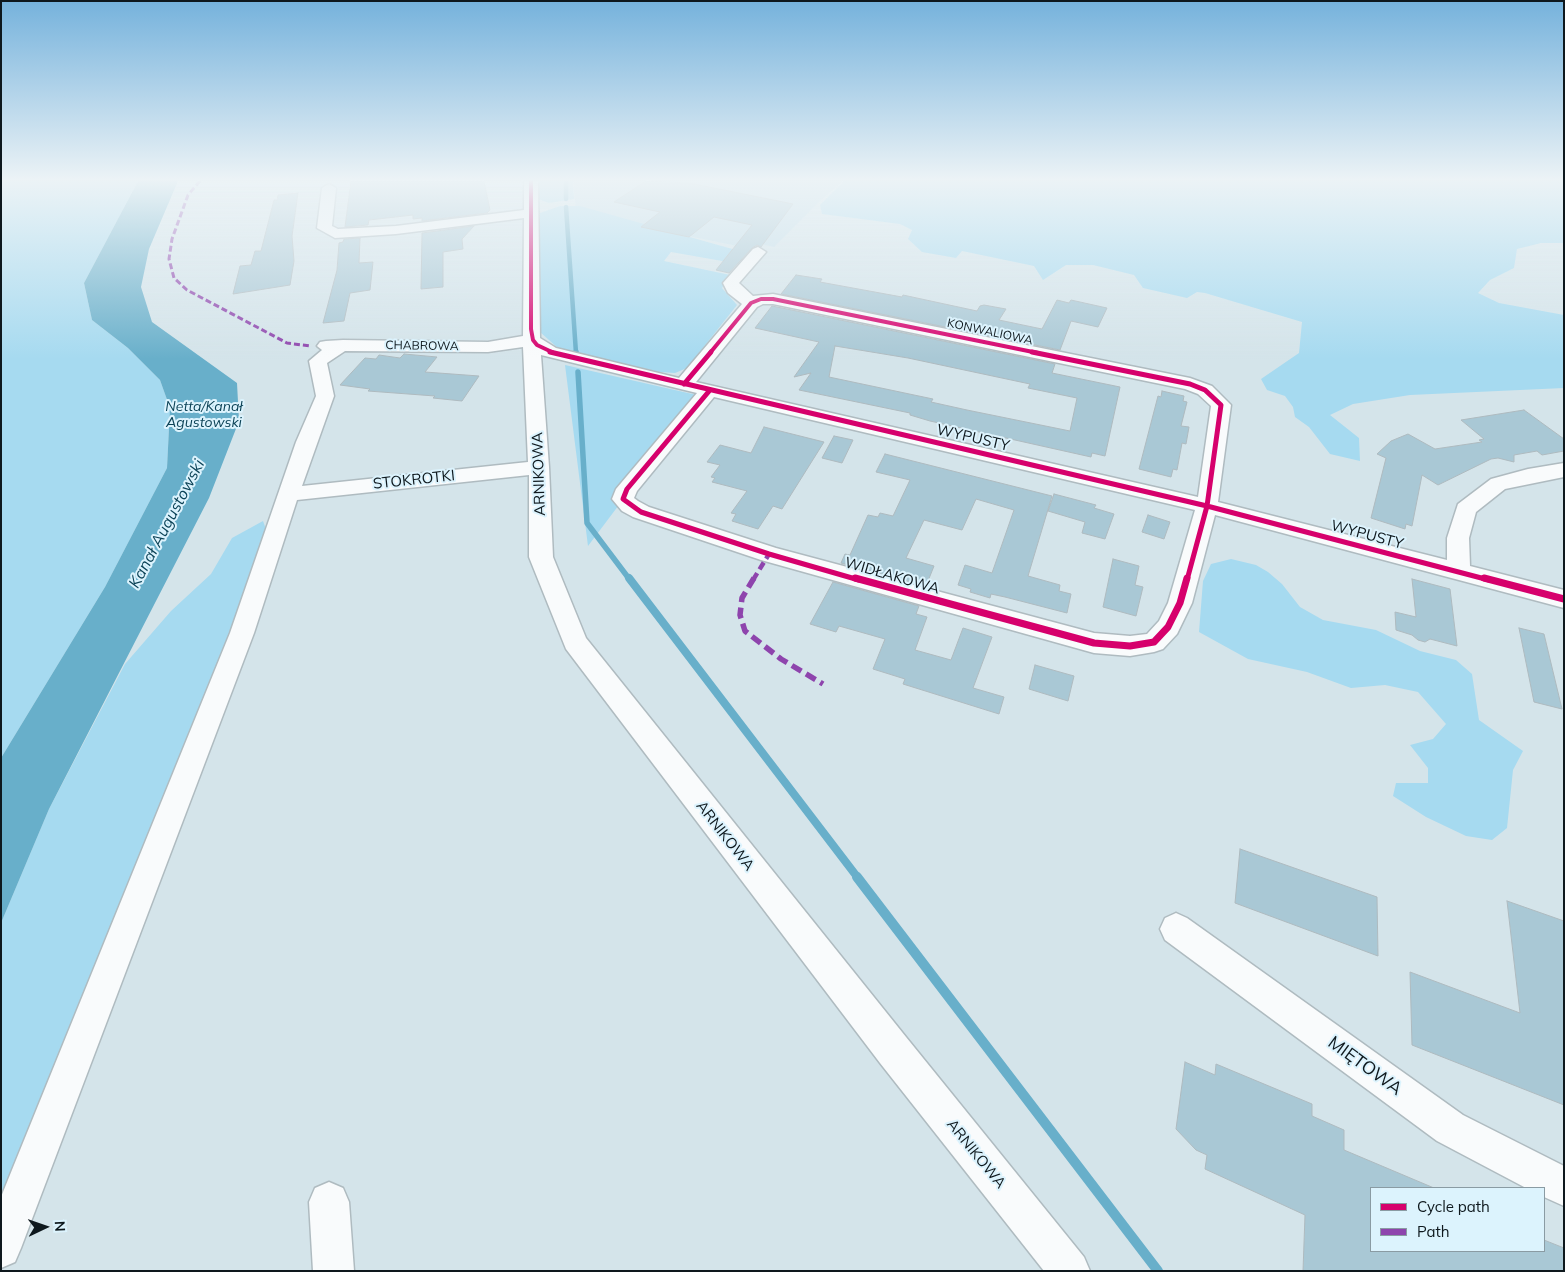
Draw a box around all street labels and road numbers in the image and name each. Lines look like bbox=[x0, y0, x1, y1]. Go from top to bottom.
street label: KONWALIOWA bbox=[946, 316, 1034, 348]
street label: CHABROWA bbox=[385, 338, 459, 354]
street label: WYPUSTY bbox=[935, 421, 1011, 455]
street label: ARNIKOWA bbox=[529, 432, 549, 516]
street label: STOKROTKI bbox=[372, 467, 456, 493]
street label: WYPUSTY bbox=[1329, 517, 1405, 553]
street label: WIDŁAKOWA bbox=[842, 554, 942, 598]
street label: ARNIKOWA bbox=[692, 797, 758, 875]
street label: MIĘTOWA bbox=[1324, 1032, 1406, 1100]
street label: ARNIKOWA bbox=[943, 1116, 1009, 1192]

